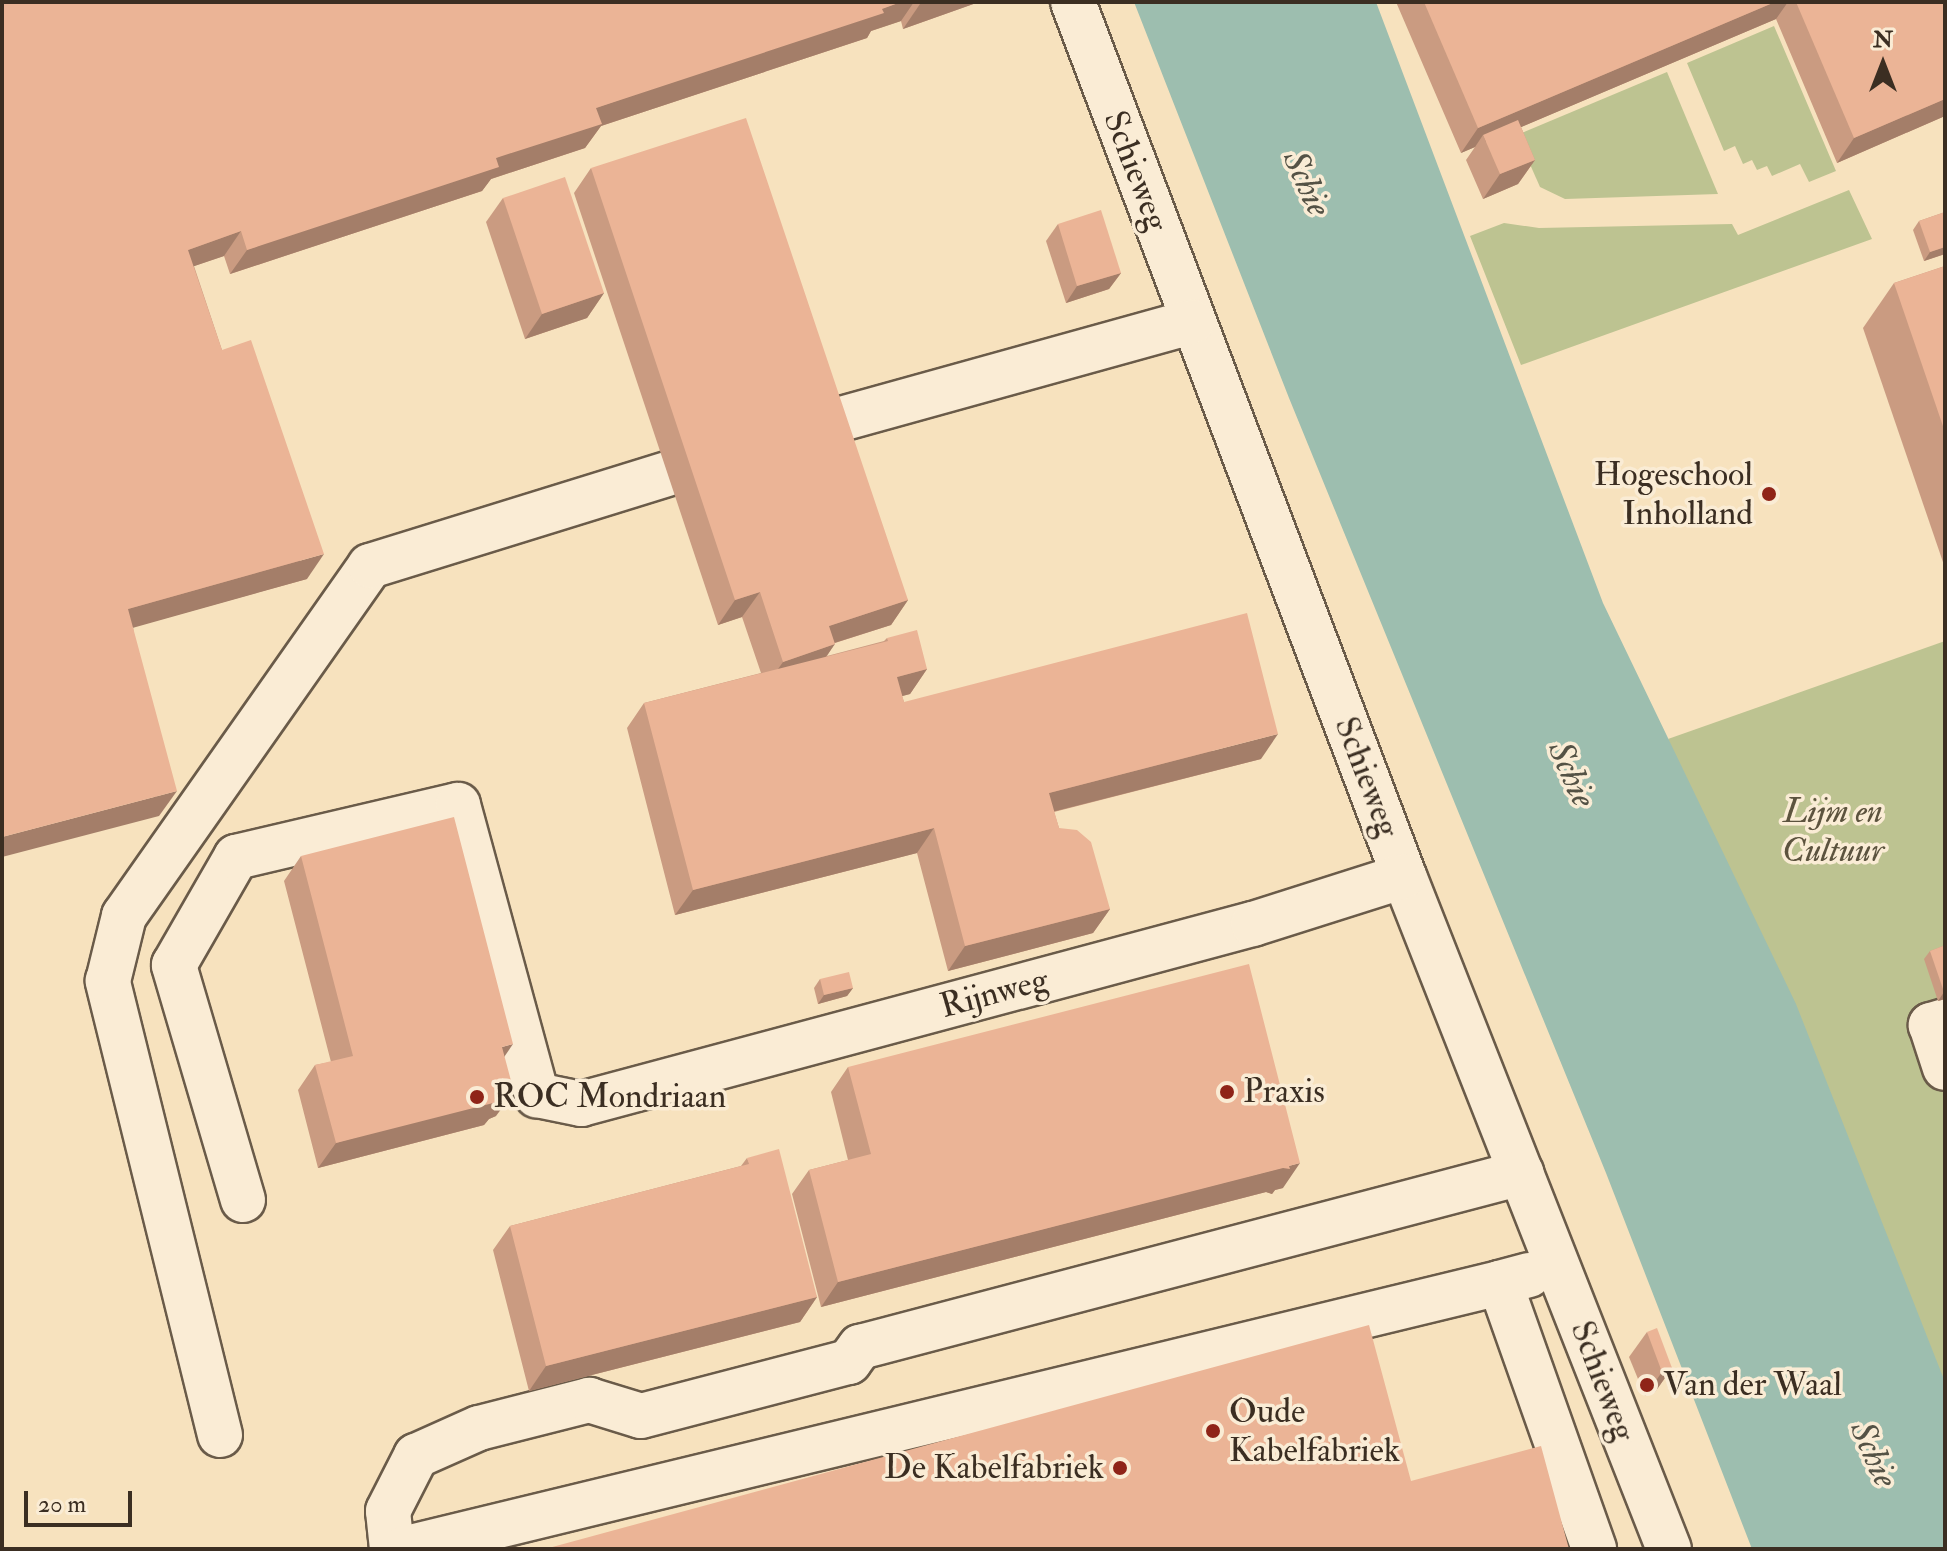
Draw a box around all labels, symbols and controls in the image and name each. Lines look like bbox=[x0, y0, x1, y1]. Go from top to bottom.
north arrow bbox=[1843, 24, 1923, 104]
text: N bbox=[1873, 26, 1893, 54]
street label: Schieweg bbox=[1095, 105, 1177, 237]
water label: Schie bbox=[1273, 143, 1341, 223]
place label: Hogeschool Inholland bbox=[1594, 454, 1753, 534]
marker: Hogeschool Inholland bbox=[1760, 485, 1778, 503]
street label: Schieweg bbox=[1326, 711, 1408, 843]
water label: Schie bbox=[1538, 734, 1606, 814]
park label: Lijm en Cultuur bbox=[1782, 791, 1884, 870]
street label: Rijnweg bbox=[936, 959, 1052, 1027]
place label: Praxis bbox=[1243, 1072, 1325, 1112]
place label: ROC Mondriaan bbox=[493, 1077, 726, 1117]
marker: Praxis bbox=[1218, 1083, 1236, 1101]
marker: ROC Mondriaan bbox=[468, 1088, 486, 1106]
street label: Schieweg bbox=[1562, 1315, 1644, 1447]
place label: Van der Waal bbox=[1663, 1365, 1842, 1405]
marker: Van der Waal bbox=[1638, 1376, 1656, 1394]
place label: Oude Kabelfabriek bbox=[1229, 1391, 1400, 1470]
water label: Schie bbox=[1840, 1414, 1908, 1494]
marker: Oude Kabelfabriek bbox=[1204, 1422, 1222, 1440]
place label: De Kabelfabriek bbox=[884, 1448, 1104, 1488]
marker: De Kabelfabriek bbox=[1111, 1459, 1129, 1477]
scale bar bbox=[28, 1475, 136, 1525]
text: 20 m bbox=[38, 1489, 86, 1520]

